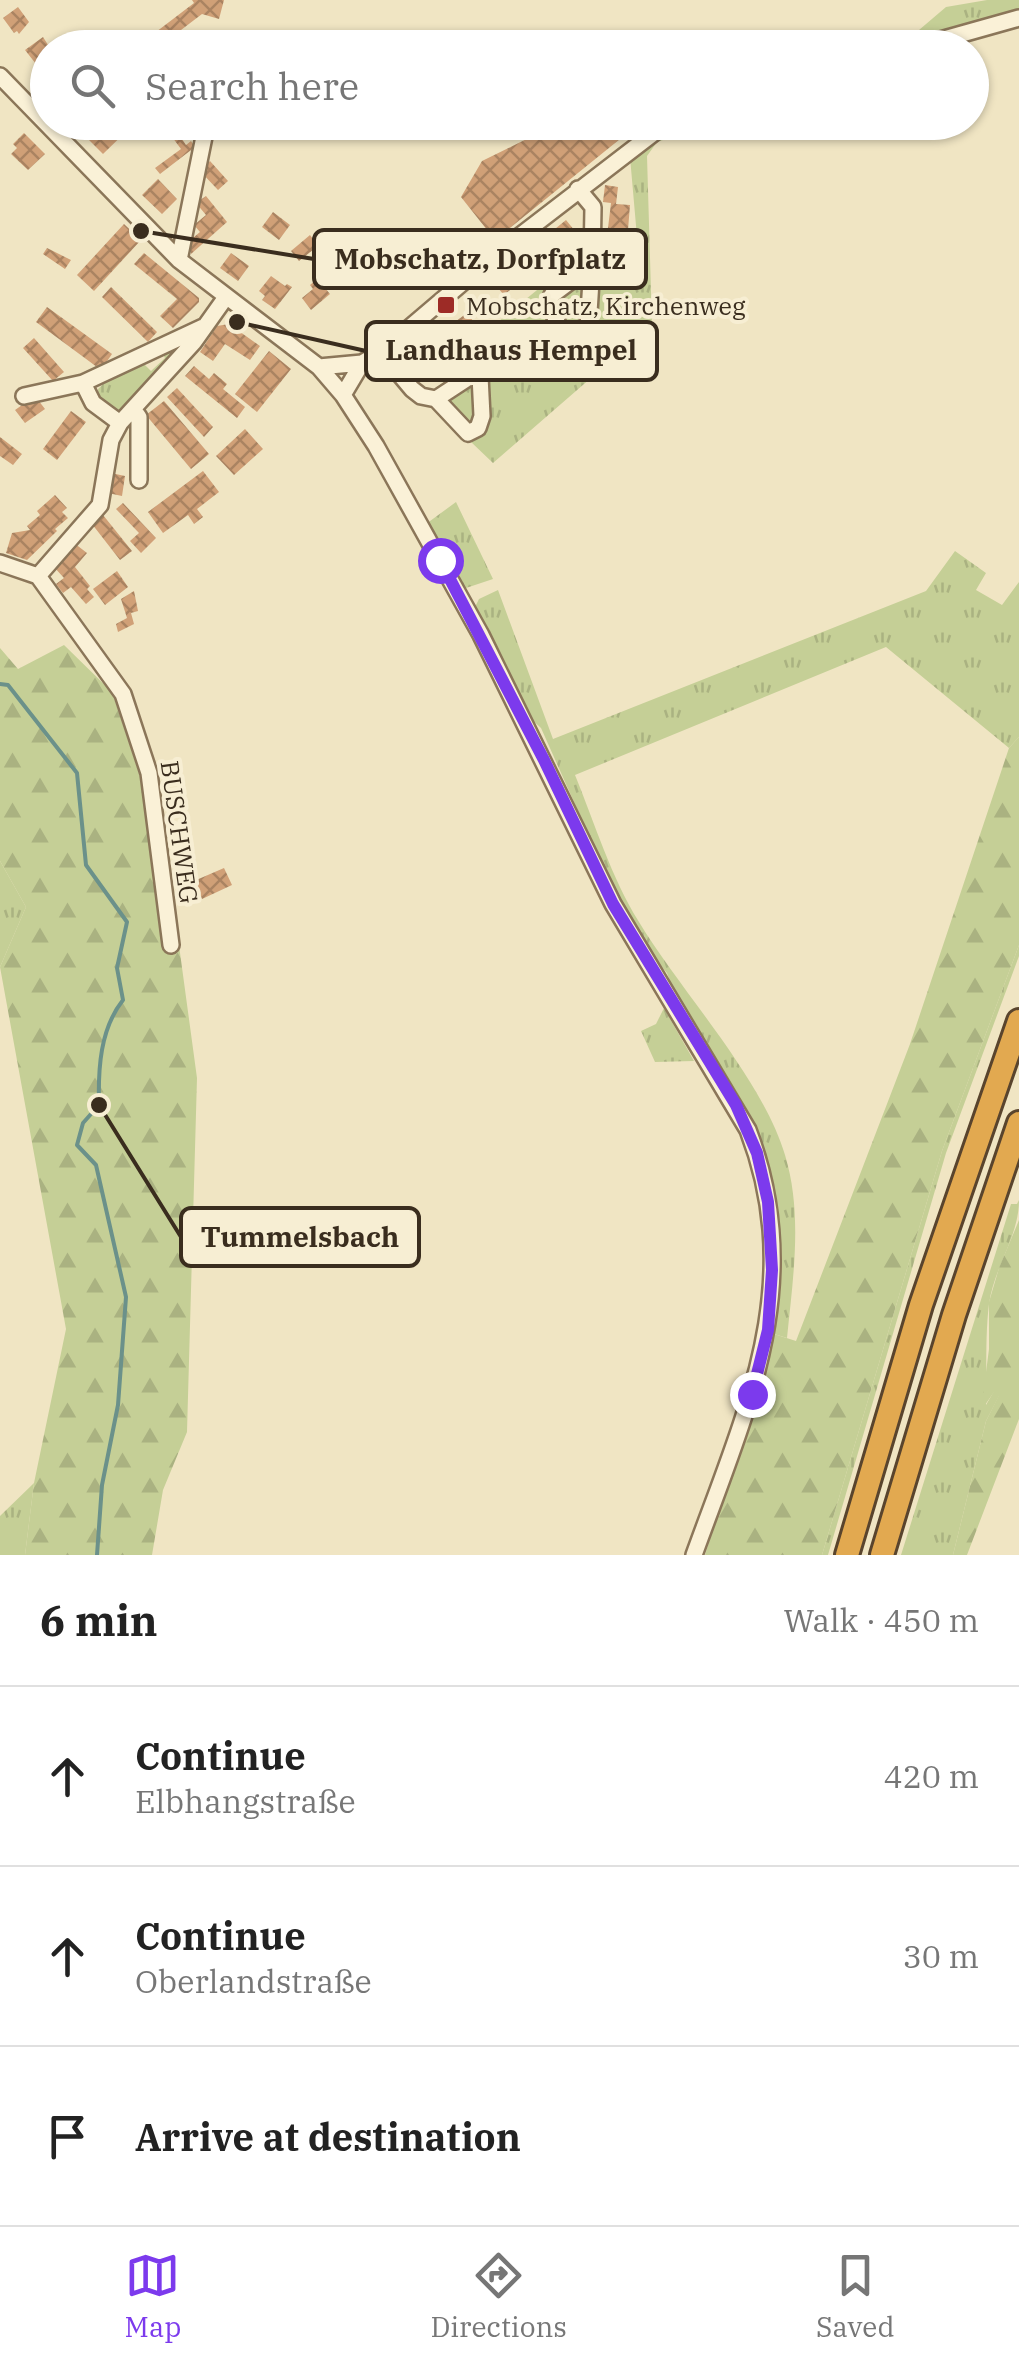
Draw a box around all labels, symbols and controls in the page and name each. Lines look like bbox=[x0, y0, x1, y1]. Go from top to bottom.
search box bbox=[30, 30, 989, 140]
icon: search bbox=[65, 58, 120, 113]
text: Search here bbox=[145, 61, 359, 110]
callout: Mobschatz, Dorfplatz bbox=[314, 230, 646, 288]
text: Mobschatz, Dorfplatz bbox=[334, 240, 626, 277]
place label: Mobschatz, Kirchenweg bbox=[466, 289, 746, 322]
marker: Mobschatz, Kirchenweg bbox=[435, 294, 457, 316]
callout: Landhaus Hempel bbox=[366, 322, 657, 380]
text: Landhaus Hempel bbox=[385, 331, 637, 368]
route start bbox=[418, 538, 464, 584]
street label: BUSCHWEG bbox=[154, 758, 206, 906]
callout: Tummelsbach bbox=[181, 1208, 419, 1266]
text: Tummelsbach bbox=[201, 1218, 399, 1255]
route end bbox=[730, 1372, 776, 1418]
text: 6 min bbox=[40, 1593, 158, 1648]
text: Walk · 450 m bbox=[783, 1599, 979, 1641]
text: Continue bbox=[135, 1731, 306, 1780]
icon: ahead bbox=[40, 1749, 95, 1804]
text: 420 m bbox=[883, 1755, 979, 1797]
text: Elbhangstraße bbox=[135, 1780, 356, 1822]
text: Continue bbox=[135, 1911, 306, 1960]
icon: ahead bbox=[40, 1929, 95, 1984]
text: 30 m bbox=[903, 1935, 979, 1977]
text: Oberlandstraße bbox=[135, 1960, 372, 2002]
icon: arrive bbox=[40, 2109, 95, 2164]
text: Arrive at destination bbox=[135, 2112, 521, 2161]
tab: Map bbox=[125, 2248, 181, 2345]
tab: Directions bbox=[430, 2248, 567, 2345]
tab: Saved bbox=[816, 2248, 894, 2345]

